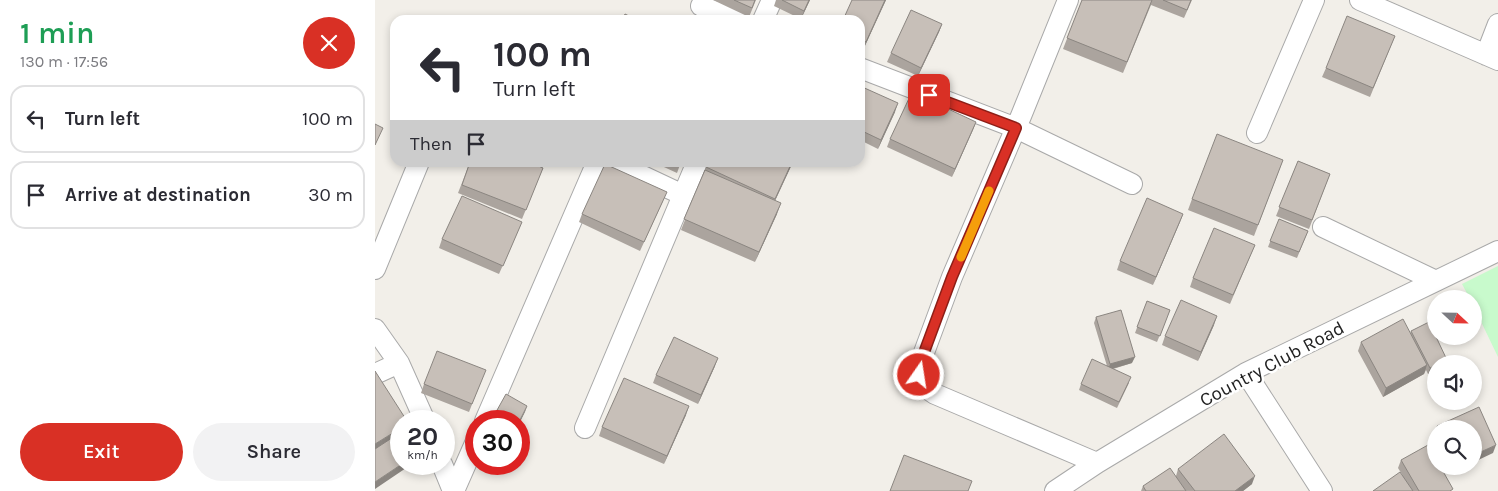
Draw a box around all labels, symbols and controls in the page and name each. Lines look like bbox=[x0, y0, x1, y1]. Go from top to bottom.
text: 1 min bbox=[20, 15, 94, 51]
button: close bbox=[303, 17, 355, 69]
text: 100 m bbox=[493, 34, 592, 75]
icon: left bbox=[410, 35, 475, 100]
text: 130 m · 17:56 bbox=[20, 52, 108, 71]
pin bbox=[908, 74, 950, 116]
text: Turn left bbox=[493, 76, 576, 102]
icon: arrive bbox=[915, 81, 943, 109]
icon: left bbox=[22, 105, 50, 133]
text: Turn left bbox=[65, 108, 140, 130]
text: 100 m bbox=[302, 108, 353, 130]
icon: arrive bbox=[462, 130, 490, 158]
text: Then bbox=[410, 133, 452, 155]
icon: arrive bbox=[22, 181, 50, 209]
text: Arrive at destination bbox=[65, 184, 251, 206]
text: 30 m bbox=[308, 184, 353, 206]
north arrow bbox=[1427, 290, 1483, 345]
map controls bbox=[1427, 290, 1482, 475]
street label: Country Club Road bbox=[1196, 317, 1348, 411]
position arrow bbox=[892, 348, 944, 400]
button: sound bbox=[1427, 355, 1482, 410]
speed limit sign: 30 bbox=[465, 410, 530, 475]
button: search bbox=[1427, 420, 1482, 475]
text: 20 bbox=[407, 422, 438, 451]
button: Exit bbox=[20, 423, 183, 481]
button: Share bbox=[193, 423, 355, 481]
text: km/h bbox=[407, 448, 438, 462]

